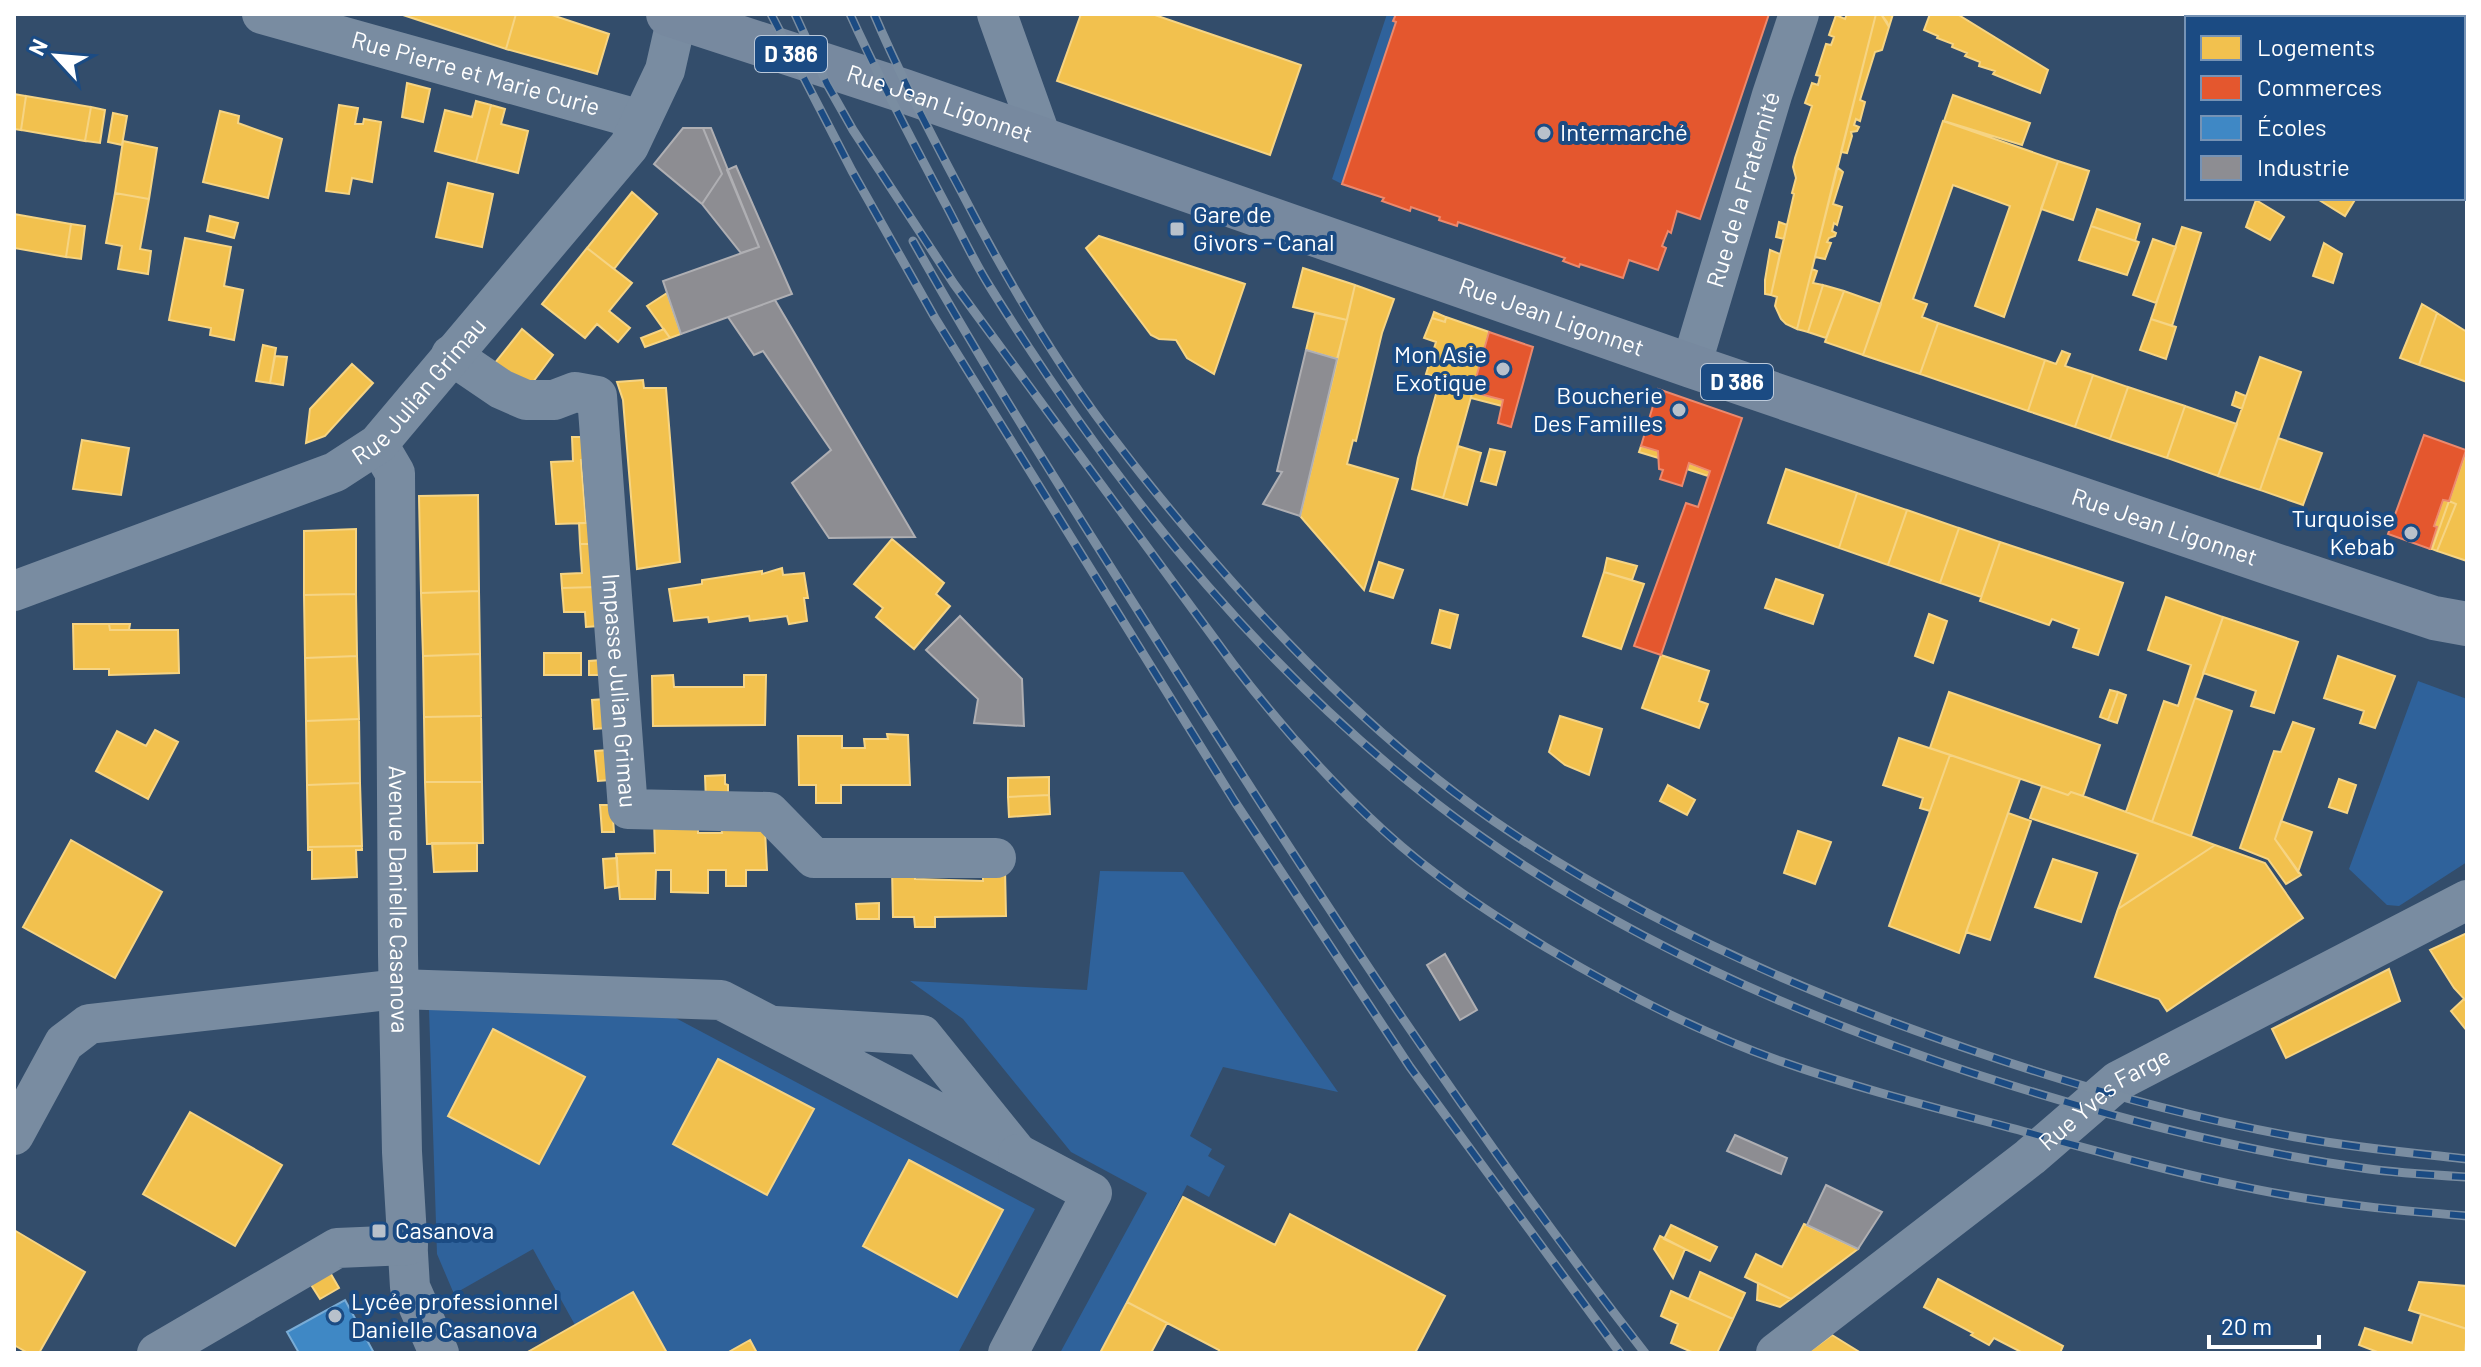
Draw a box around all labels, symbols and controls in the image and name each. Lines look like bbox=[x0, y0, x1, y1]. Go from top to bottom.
north arrow bbox=[16, 16, 96, 96]
legend bbox=[2185, 16, 2465, 200]
street label: Rue Pierre et Marie Curie bbox=[349, 24, 604, 121]
text: Logements bbox=[2257, 32, 2375, 61]
text: N bbox=[22, 35, 52, 59]
road number: D 386 bbox=[755, 36, 827, 72]
street label: Rue Jean Ligonnet bbox=[843, 57, 1037, 148]
text: Commerces bbox=[2257, 72, 2382, 101]
street label: Rue de la Fraternité bbox=[1699, 88, 1785, 291]
text: Écoles bbox=[2257, 112, 2327, 141]
place label: Intermarché bbox=[1560, 117, 1688, 146]
marker: Intermarché bbox=[1535, 124, 1553, 142]
text: Industrie bbox=[2257, 152, 2350, 181]
place label: Gare de Givors - Canal bbox=[1193, 199, 1335, 256]
marker: Gare de Givors - Canal bbox=[1168, 220, 1186, 238]
street label: Rue Jean Ligonnet bbox=[1455, 270, 1648, 362]
street label: Rue Julian Grimau bbox=[346, 311, 491, 470]
place label: Mon Asie Exotique bbox=[1394, 339, 1487, 396]
marker: Mon Asie Exotique bbox=[1494, 360, 1512, 378]
road number: D 386 bbox=[1701, 364, 1773, 400]
place label: Boucherie Des Familles bbox=[1533, 380, 1663, 437]
marker: Boucherie Des Familles bbox=[1670, 401, 1688, 419]
street label: Rue Jean Ligonnet bbox=[2068, 481, 2262, 571]
place label: Turquoise Kebab bbox=[2291, 503, 2395, 560]
marker: Turquoise Kebab bbox=[2402, 524, 2420, 542]
street label: Impasse Julian Grimau bbox=[597, 572, 644, 809]
street label: Avenue Danielle Casanova bbox=[384, 765, 416, 1034]
street label: Rue Yves Farge bbox=[2032, 1040, 2175, 1156]
place label: Casanova bbox=[395, 1215, 494, 1244]
marker: Casanova bbox=[370, 1222, 388, 1240]
place label: Lycée professionnel Danielle Casanova bbox=[351, 1286, 559, 1343]
scale bar bbox=[2209, 1299, 2319, 1349]
marker: Lycée professionnel Danielle Casanova bbox=[326, 1307, 344, 1325]
text: 20 m bbox=[2221, 1311, 2272, 1340]

